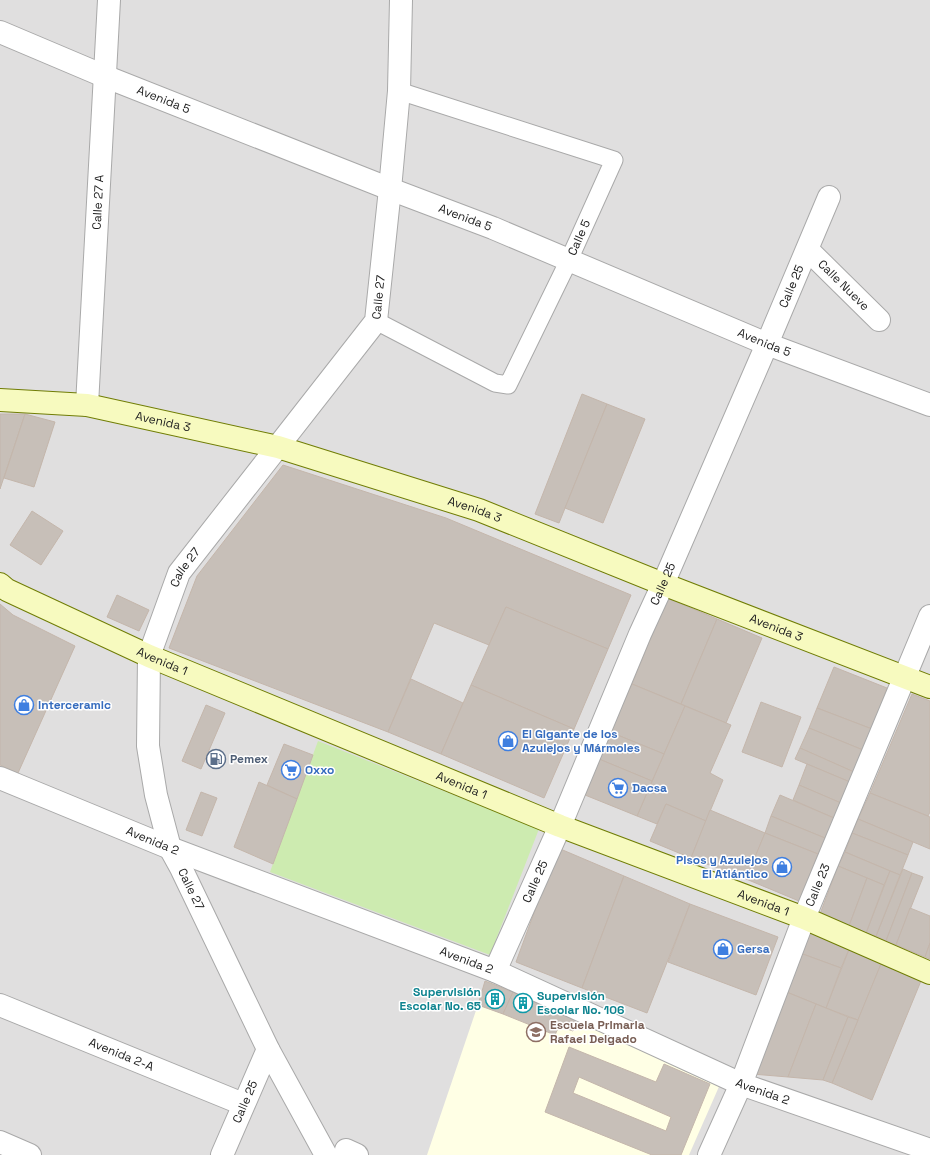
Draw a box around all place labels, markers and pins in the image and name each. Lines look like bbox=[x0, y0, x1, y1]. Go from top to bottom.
shop icon: Interceramic bbox=[13, 694, 35, 716]
place label: Interceramic bbox=[38, 697, 111, 713]
place label: El Gigante de los Azulejos y Mármoles bbox=[522, 726, 640, 756]
shop icon: El Gigante de los Azulejos y Mármoles bbox=[497, 730, 519, 752]
fuel station icon: Pemex bbox=[205, 748, 227, 770]
place label: Pemex bbox=[230, 751, 268, 767]
supermarket icon: Oxxo bbox=[280, 759, 302, 781]
place label: Oxxo bbox=[305, 762, 334, 778]
supermarket icon: Dacsa bbox=[607, 777, 629, 799]
place label: Dacsa bbox=[632, 780, 667, 796]
place label: Pisos y Azulejos El Atlántico bbox=[676, 852, 768, 882]
shop icon: Pisos y Azulejos El Atlántico bbox=[771, 856, 793, 878]
shop icon: Gersa bbox=[712, 938, 734, 960]
place label: Gersa bbox=[737, 941, 770, 957]
place label: Supervisión Escolar No. 65 bbox=[400, 984, 481, 1014]
building icon: Supervisión Escolar No. 65 bbox=[484, 988, 506, 1010]
place label: Supervisión Escolar No. 106 bbox=[537, 988, 624, 1018]
building icon: Supervisión Escolar No. 106 bbox=[512, 992, 534, 1014]
place label: Escuela Primaria Rafael Delgado bbox=[550, 1017, 645, 1047]
school or university icon: Escuela Primaria Rafael Delgado bbox=[525, 1021, 547, 1043]

